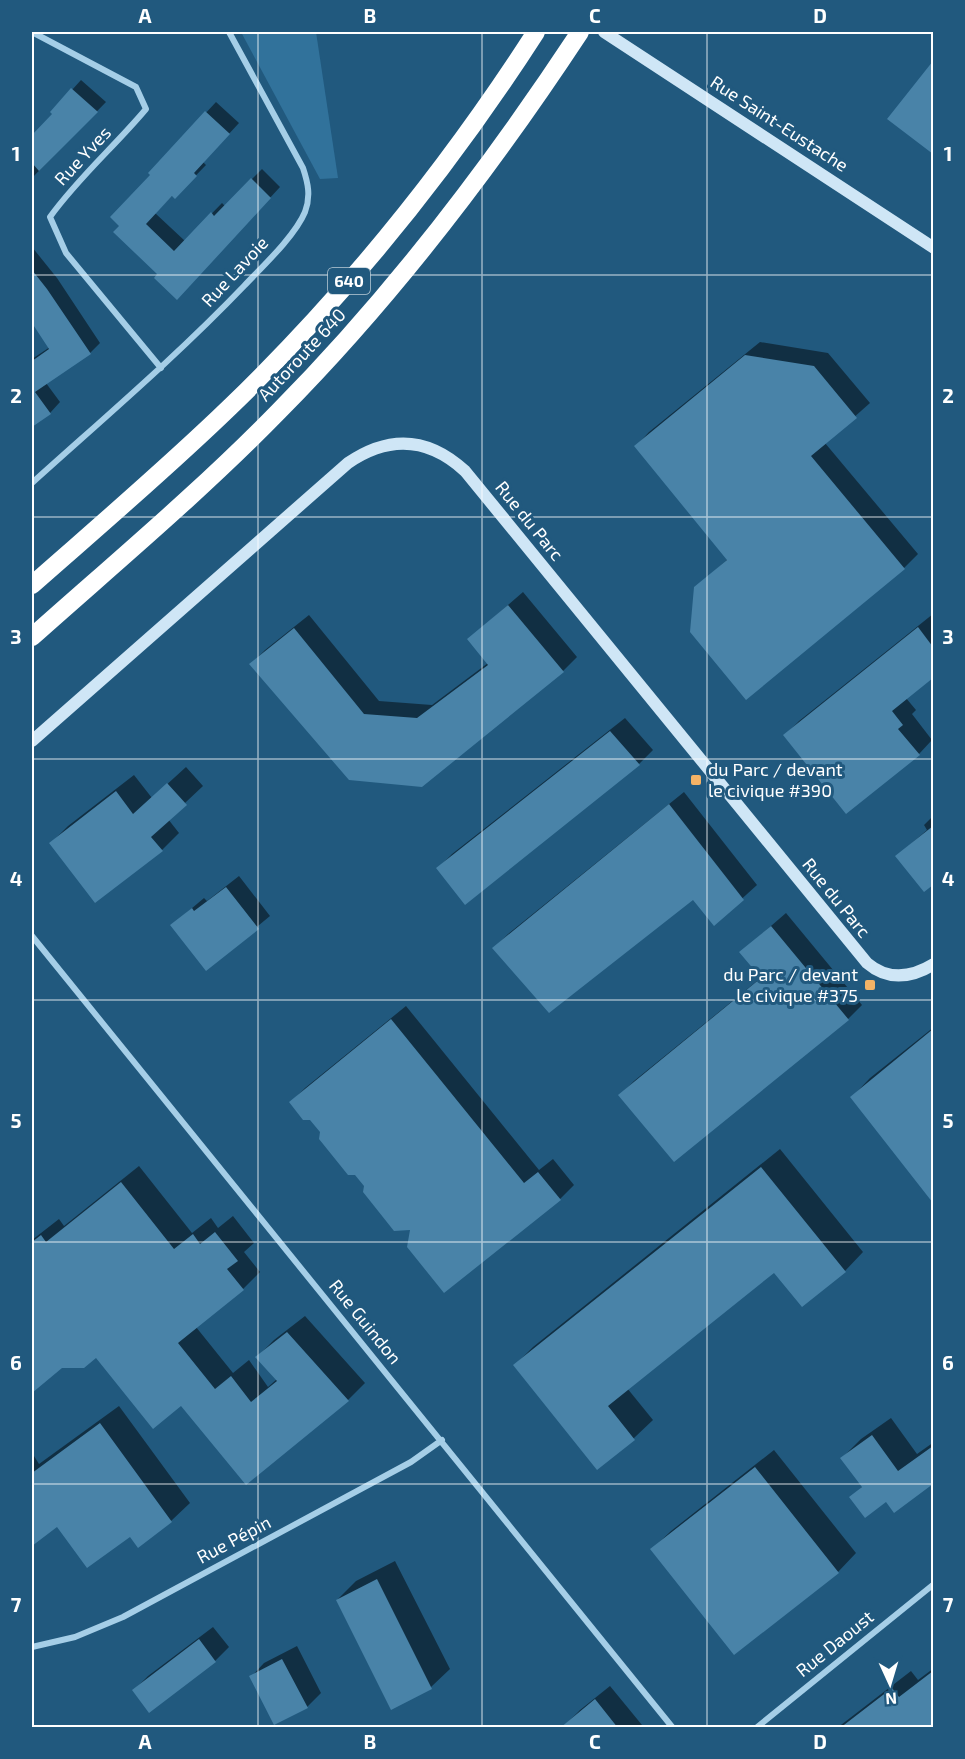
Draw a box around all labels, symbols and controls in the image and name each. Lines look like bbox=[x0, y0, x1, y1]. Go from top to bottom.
text: A bbox=[138, 3, 152, 27]
text: B bbox=[364, 3, 376, 27]
text: C bbox=[589, 3, 601, 27]
text: D bbox=[813, 3, 827, 27]
street label: Rue Saint-Eustache bbox=[706, 70, 853, 176]
street label: Rue Yves bbox=[49, 121, 115, 189]
text: 1 bbox=[12, 141, 20, 165]
text: 1 bbox=[944, 141, 952, 165]
street label: Rue Lavoie bbox=[196, 232, 272, 311]
road number: 640 bbox=[328, 268, 370, 294]
street label: Autoroute 640 bbox=[253, 303, 350, 405]
text: 2 bbox=[10, 383, 22, 407]
text: 2 bbox=[942, 383, 954, 407]
street label: Rue du Parc bbox=[491, 476, 569, 565]
text: 3 bbox=[10, 624, 22, 648]
text: 3 bbox=[942, 624, 954, 648]
place label: du Parc / devant le civique #390 bbox=[708, 758, 843, 801]
marker: du Parc / devant le civique #390 bbox=[689, 773, 703, 787]
street label: Rue du Parc bbox=[798, 853, 876, 942]
text: 4 bbox=[10, 866, 23, 890]
text: 4 bbox=[942, 866, 955, 890]
place label: du Parc / devant le civique #375 bbox=[723, 963, 858, 1006]
marker: du Parc / devant le civique #375 bbox=[863, 978, 877, 992]
text: 5 bbox=[10, 1108, 22, 1132]
text: 5 bbox=[942, 1108, 954, 1132]
street label: Rue Guindon bbox=[325, 1275, 407, 1368]
text: 6 bbox=[10, 1350, 22, 1374]
text: 6 bbox=[942, 1350, 954, 1374]
street label: Rue Pépin bbox=[193, 1510, 274, 1568]
text: 7 bbox=[11, 1592, 22, 1616]
text: 7 bbox=[943, 1592, 954, 1616]
street label: Rue Daoust bbox=[791, 1605, 878, 1681]
north arrow bbox=[860, 1654, 920, 1714]
text: N bbox=[885, 1690, 898, 1709]
text: A bbox=[138, 1729, 152, 1753]
text: B bbox=[364, 1729, 376, 1753]
text: C bbox=[589, 1729, 601, 1753]
text: D bbox=[813, 1729, 827, 1753]

